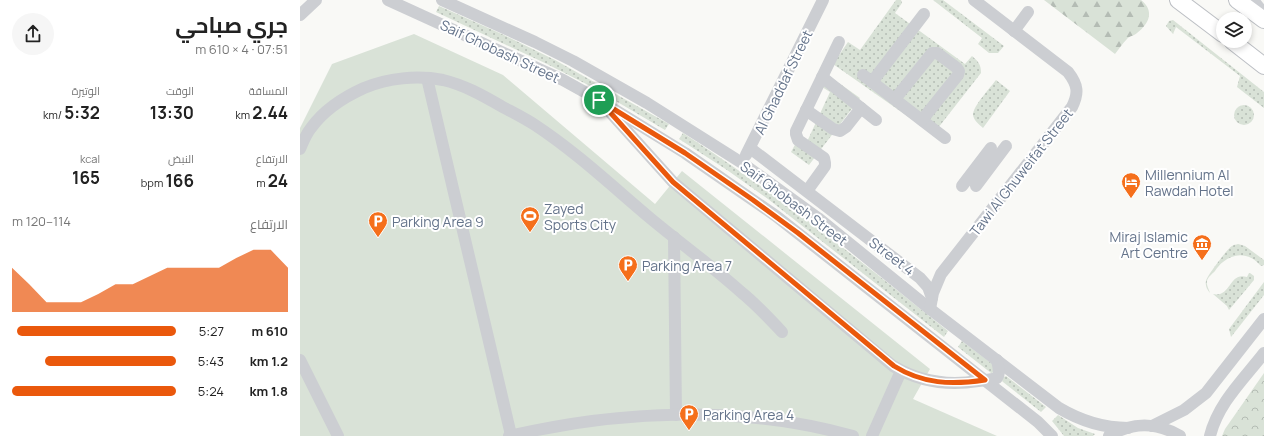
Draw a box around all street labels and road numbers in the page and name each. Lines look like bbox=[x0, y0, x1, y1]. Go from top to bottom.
street label: Saif Ghobash Street bbox=[437, 15, 563, 87]
street label: Al Ghaddaf Street bbox=[749, 26, 817, 137]
street label: Tawi Al Ghuweifat Street bbox=[965, 104, 1077, 240]
street label: Saif Ghobash Street bbox=[737, 156, 852, 250]
street label: Street 4 bbox=[865, 233, 919, 279]

